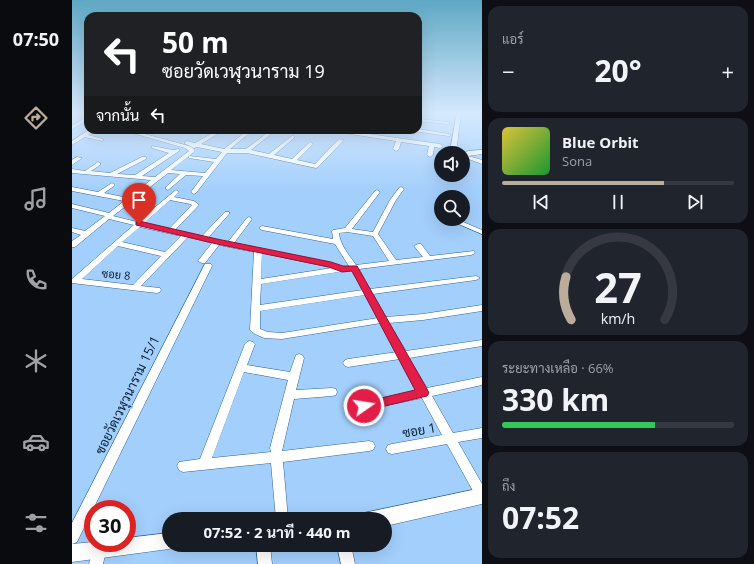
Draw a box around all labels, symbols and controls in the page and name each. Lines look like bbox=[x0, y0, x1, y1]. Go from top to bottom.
text: 50 m bbox=[162, 23, 229, 61]
text: 07:50 bbox=[13, 27, 59, 51]
icon: left bbox=[96, 28, 148, 80]
text: แอร์ bbox=[502, 30, 523, 48]
text: 20° bbox=[594, 50, 642, 91]
text: − bbox=[502, 56, 515, 86]
text: + bbox=[721, 56, 734, 86]
text: ซอยวัดเวฬุวนาราม 19 bbox=[162, 59, 325, 83]
icon: directions bbox=[22, 104, 50, 132]
icon: left bbox=[147, 104, 169, 126]
text: จากนั้น bbox=[96, 105, 139, 125]
text: Blue Orbit bbox=[562, 132, 639, 152]
map controls bbox=[434, 146, 470, 226]
button: sound bbox=[434, 146, 470, 182]
text: Sona bbox=[562, 152, 592, 170]
pin bbox=[122, 183, 156, 224]
icon: music bbox=[22, 185, 50, 213]
icon: arrive bbox=[128, 189, 150, 211]
button: search bbox=[434, 190, 470, 226]
icon: previous bbox=[530, 191, 552, 213]
icon: pause bbox=[607, 191, 629, 213]
icon: next bbox=[684, 191, 706, 213]
text: 27 bbox=[594, 259, 642, 315]
street label: ซอย 8 bbox=[101, 265, 131, 283]
icon: phone bbox=[22, 266, 50, 294]
text: km/h bbox=[601, 309, 635, 328]
street label: ซอยวัดเวฬุวนาราม 15/1 bbox=[90, 333, 164, 458]
icon: climate bbox=[22, 347, 50, 375]
text: ระยะทางเหลือ · 66% bbox=[502, 359, 614, 377]
text: 330 km bbox=[502, 379, 609, 420]
position arrow bbox=[343, 385, 385, 427]
street label: ซอย 1 bbox=[401, 418, 437, 442]
icon: car bbox=[22, 428, 50, 456]
text: ถึง bbox=[502, 477, 515, 495]
text: 07:52 bbox=[502, 497, 579, 538]
speed limit sign: 30 bbox=[84, 500, 136, 552]
icon: filters bbox=[22, 509, 50, 537]
text: 07:52 · 2 นาที · 440 m bbox=[203, 522, 351, 542]

